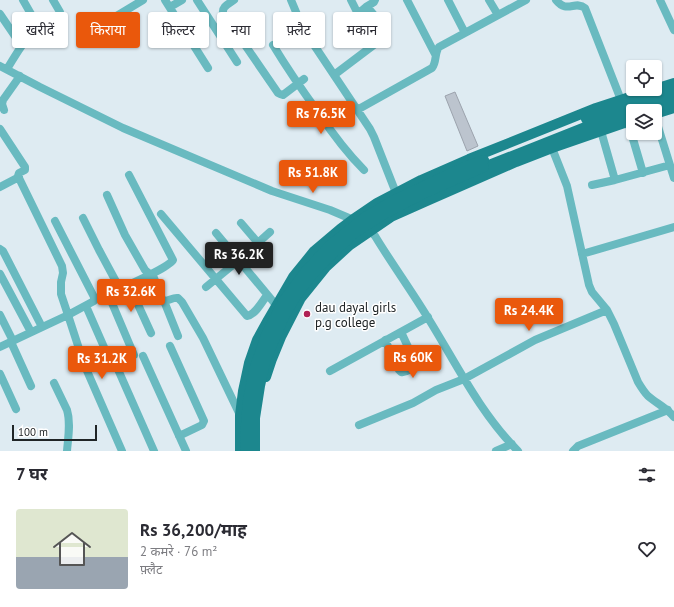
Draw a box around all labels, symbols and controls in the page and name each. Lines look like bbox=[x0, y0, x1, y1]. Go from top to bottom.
chip: खरीदें bbox=[12, 12, 68, 48]
chip: किराया bbox=[76, 12, 140, 48]
chip: फ़िल्टर bbox=[148, 12, 209, 48]
chip: नया bbox=[217, 12, 265, 48]
chip: फ़्लैट bbox=[273, 12, 325, 48]
chip: मकान bbox=[333, 12, 391, 48]
map controls bbox=[626, 60, 662, 140]
button: locate bbox=[626, 60, 662, 96]
pin: Rs 76.5K bbox=[280, 101, 362, 135]
button: layers bbox=[626, 104, 662, 140]
text: Rs 76.5K bbox=[296, 105, 346, 122]
pin: Rs 51.8K bbox=[272, 160, 354, 194]
text: Rs 51.8K bbox=[288, 164, 338, 181]
pin: Rs 36.2K bbox=[198, 242, 280, 276]
text: Rs 36.2K bbox=[214, 246, 264, 263]
pin: Rs 32.6K bbox=[90, 279, 172, 313]
text: Rs 32.6K bbox=[106, 283, 156, 300]
pin: Rs 24.4K bbox=[488, 298, 570, 332]
place label: dau dayal girls p.g college bbox=[315, 299, 396, 331]
text: Rs 24.4K bbox=[504, 302, 554, 319]
marker: dau dayal girls p.g college bbox=[302, 309, 312, 319]
pin: Rs 60K bbox=[380, 345, 446, 379]
pin: Rs 31.2K bbox=[61, 346, 143, 380]
text: Rs 60K bbox=[393, 349, 433, 366]
text: Rs 31.2K bbox=[77, 350, 127, 367]
scale bar bbox=[12, 423, 97, 442]
text: 100 m bbox=[18, 425, 48, 439]
text: 7 घर bbox=[16, 463, 48, 485]
icon: filters bbox=[636, 464, 658, 486]
text: Rs 36,200/माह bbox=[140, 519, 247, 541]
icon: home bbox=[48, 525, 96, 573]
icon: heart bbox=[636, 538, 658, 560]
text: 2 कमरे · 76 m² bbox=[140, 543, 217, 560]
text: फ़्लैट bbox=[140, 561, 163, 578]

